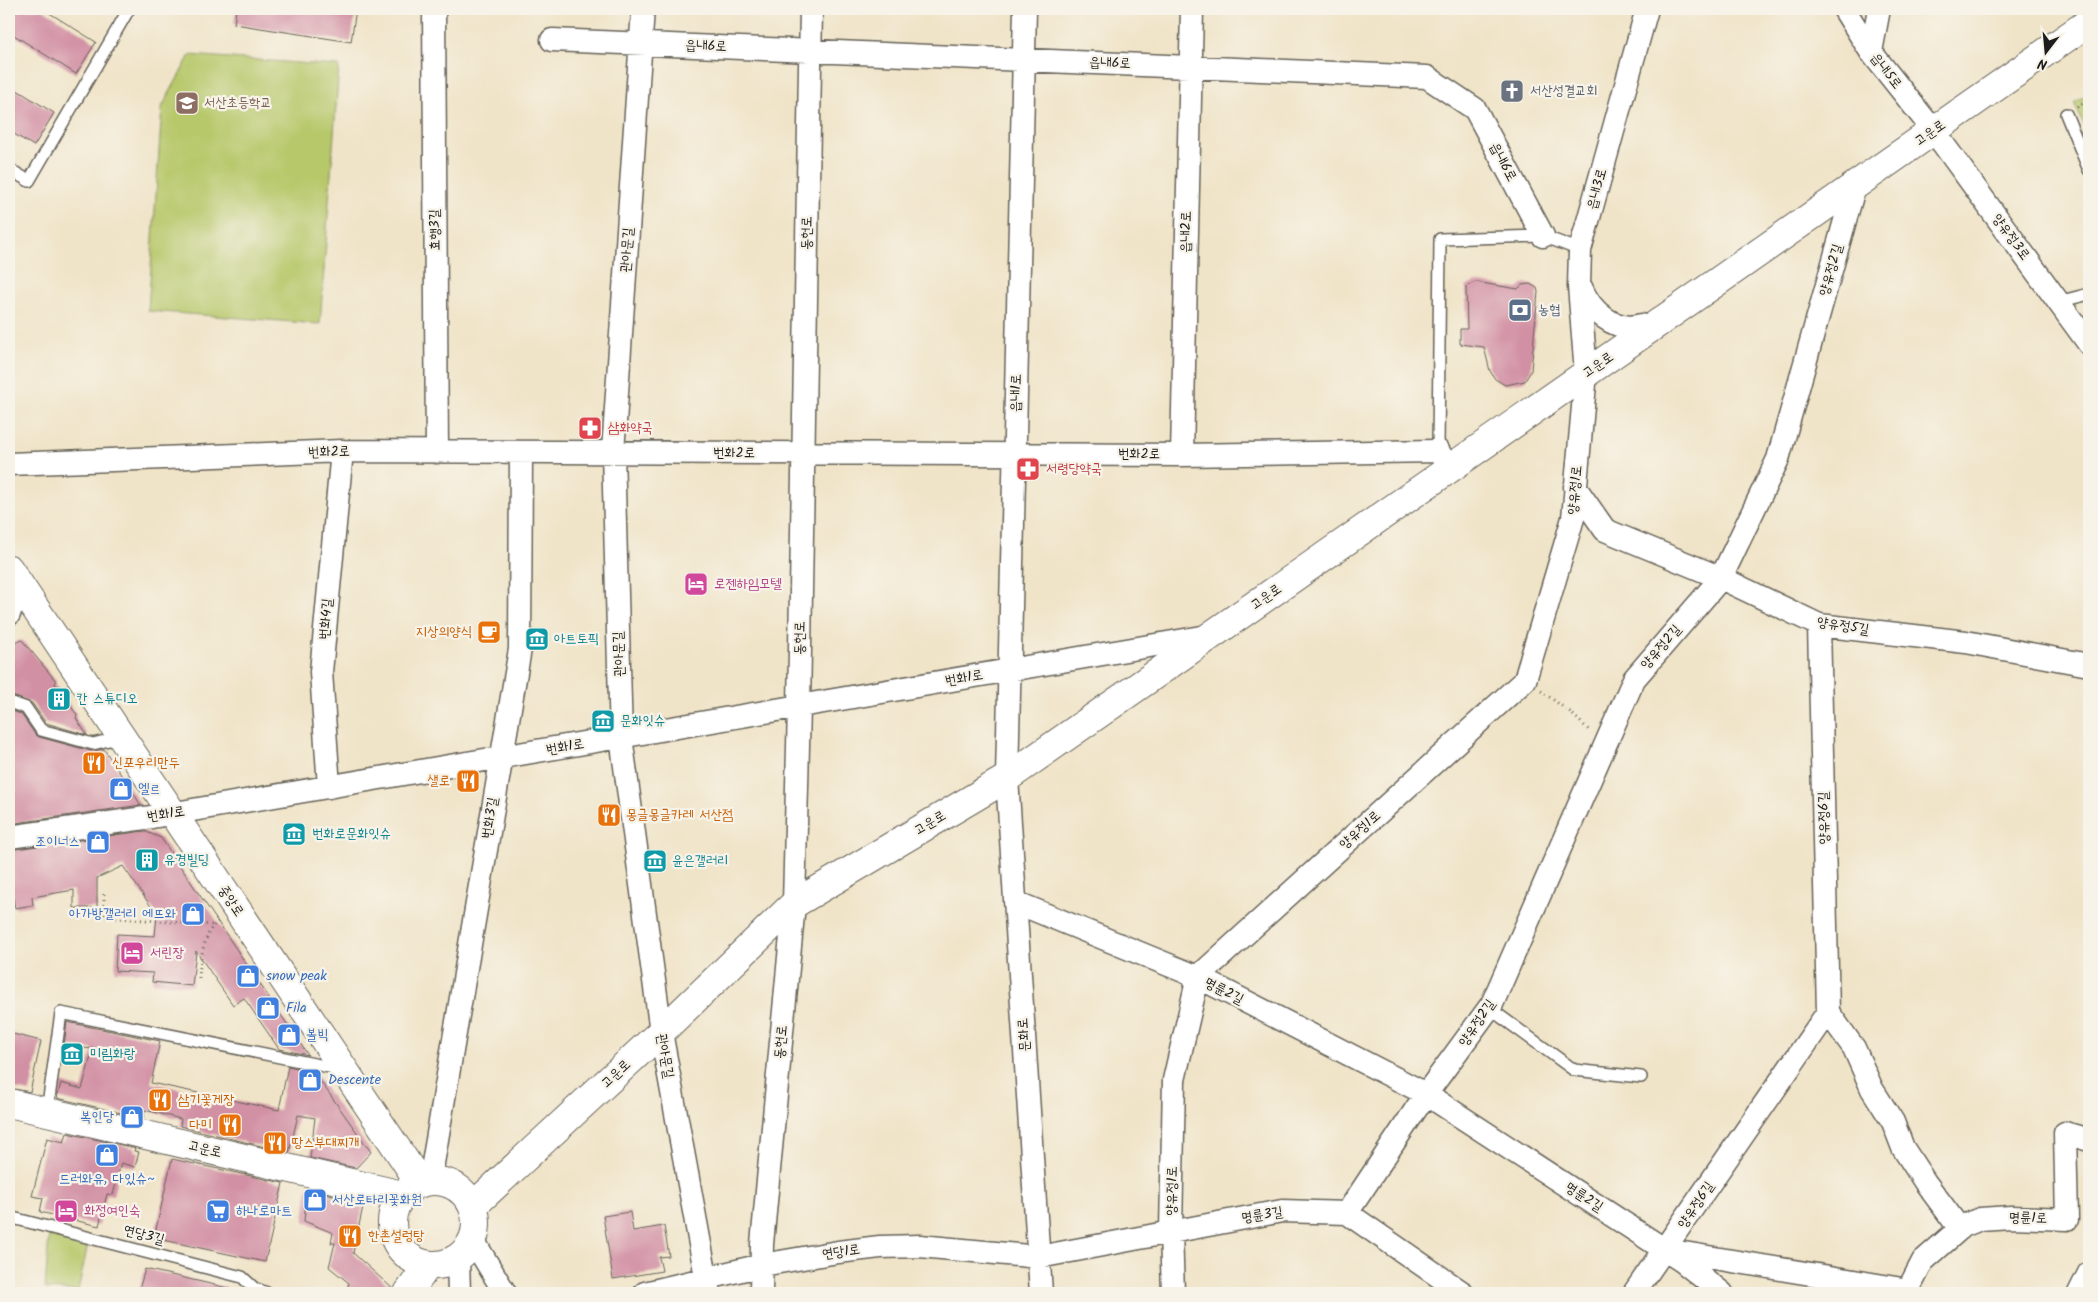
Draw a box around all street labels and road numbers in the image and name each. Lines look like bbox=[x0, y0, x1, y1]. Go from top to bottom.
street label: 읍내6로 bbox=[685, 34, 727, 58]
street label: 읍내5로 bbox=[1865, 48, 1907, 94]
street label: 읍내6로 bbox=[1089, 51, 1131, 75]
street label: 고운로 bbox=[1910, 114, 1950, 152]
street label: 읍내6로 bbox=[1484, 138, 1522, 186]
street label: 읍내3로 bbox=[1581, 166, 1613, 212]
street label: 효행3길 bbox=[424, 208, 446, 251]
street label: 양유정3로 bbox=[1987, 209, 2035, 265]
street label: 읍내2로 bbox=[1175, 211, 1197, 253]
street label: 동헌로 bbox=[796, 216, 818, 250]
street label: 관아문길 bbox=[614, 226, 640, 273]
street label: 양유정2길 bbox=[1813, 241, 1849, 299]
street label: 고운로 bbox=[1578, 346, 1618, 384]
street label: 읍내1로 bbox=[1005, 374, 1027, 412]
street label: 번화2로 bbox=[308, 440, 350, 464]
street label: 번화2로 bbox=[713, 442, 755, 464]
street label: 번화2로 bbox=[1118, 443, 1160, 465]
street label: 양유정1로 bbox=[1562, 464, 1588, 516]
street label: 고운로 bbox=[1246, 578, 1286, 616]
street label: 번화4길 bbox=[313, 597, 339, 641]
street label: 양유정5길 bbox=[1815, 611, 1871, 641]
street label: 양유정2길 bbox=[1635, 619, 1687, 674]
street label: 동헌로 bbox=[789, 621, 811, 655]
street label: 관아문길 bbox=[607, 630, 631, 677]
street label: 번화1로 bbox=[943, 664, 985, 692]
street label: 번화1로 bbox=[544, 733, 586, 761]
street label: 양유정6길 bbox=[1813, 791, 1835, 845]
street label: 번화3길 bbox=[476, 795, 504, 840]
street label: 번화1로 bbox=[145, 800, 187, 828]
street label: 고운로 bbox=[910, 805, 950, 841]
street label: 양유정1로 bbox=[1334, 805, 1386, 855]
street label: 중앙로 bbox=[212, 881, 250, 921]
street label: 명륜2길 bbox=[1200, 972, 1248, 1011]
street label: 양유정2길 bbox=[1453, 994, 1501, 1051]
street label: 문화로 bbox=[1012, 1017, 1036, 1053]
street label: 동헌로 bbox=[769, 1024, 793, 1060]
street label: 관아문길 bbox=[650, 1032, 680, 1081]
street label: 고운로 bbox=[596, 1054, 636, 1094]
street label: 고운로 bbox=[186, 1134, 224, 1164]
street label: 양유정1로 bbox=[1161, 1166, 1183, 1216]
street label: 명륜2길 bbox=[1560, 1176, 1608, 1218]
street label: 양유정6길 bbox=[1672, 1176, 1720, 1233]
street label: 명륜3길 bbox=[1240, 1201, 1285, 1229]
street label: 명륜1로 bbox=[2009, 1207, 2047, 1229]
street label: 연당3길 bbox=[121, 1219, 168, 1251]
street label: 연당1로 bbox=[821, 1238, 861, 1266]

